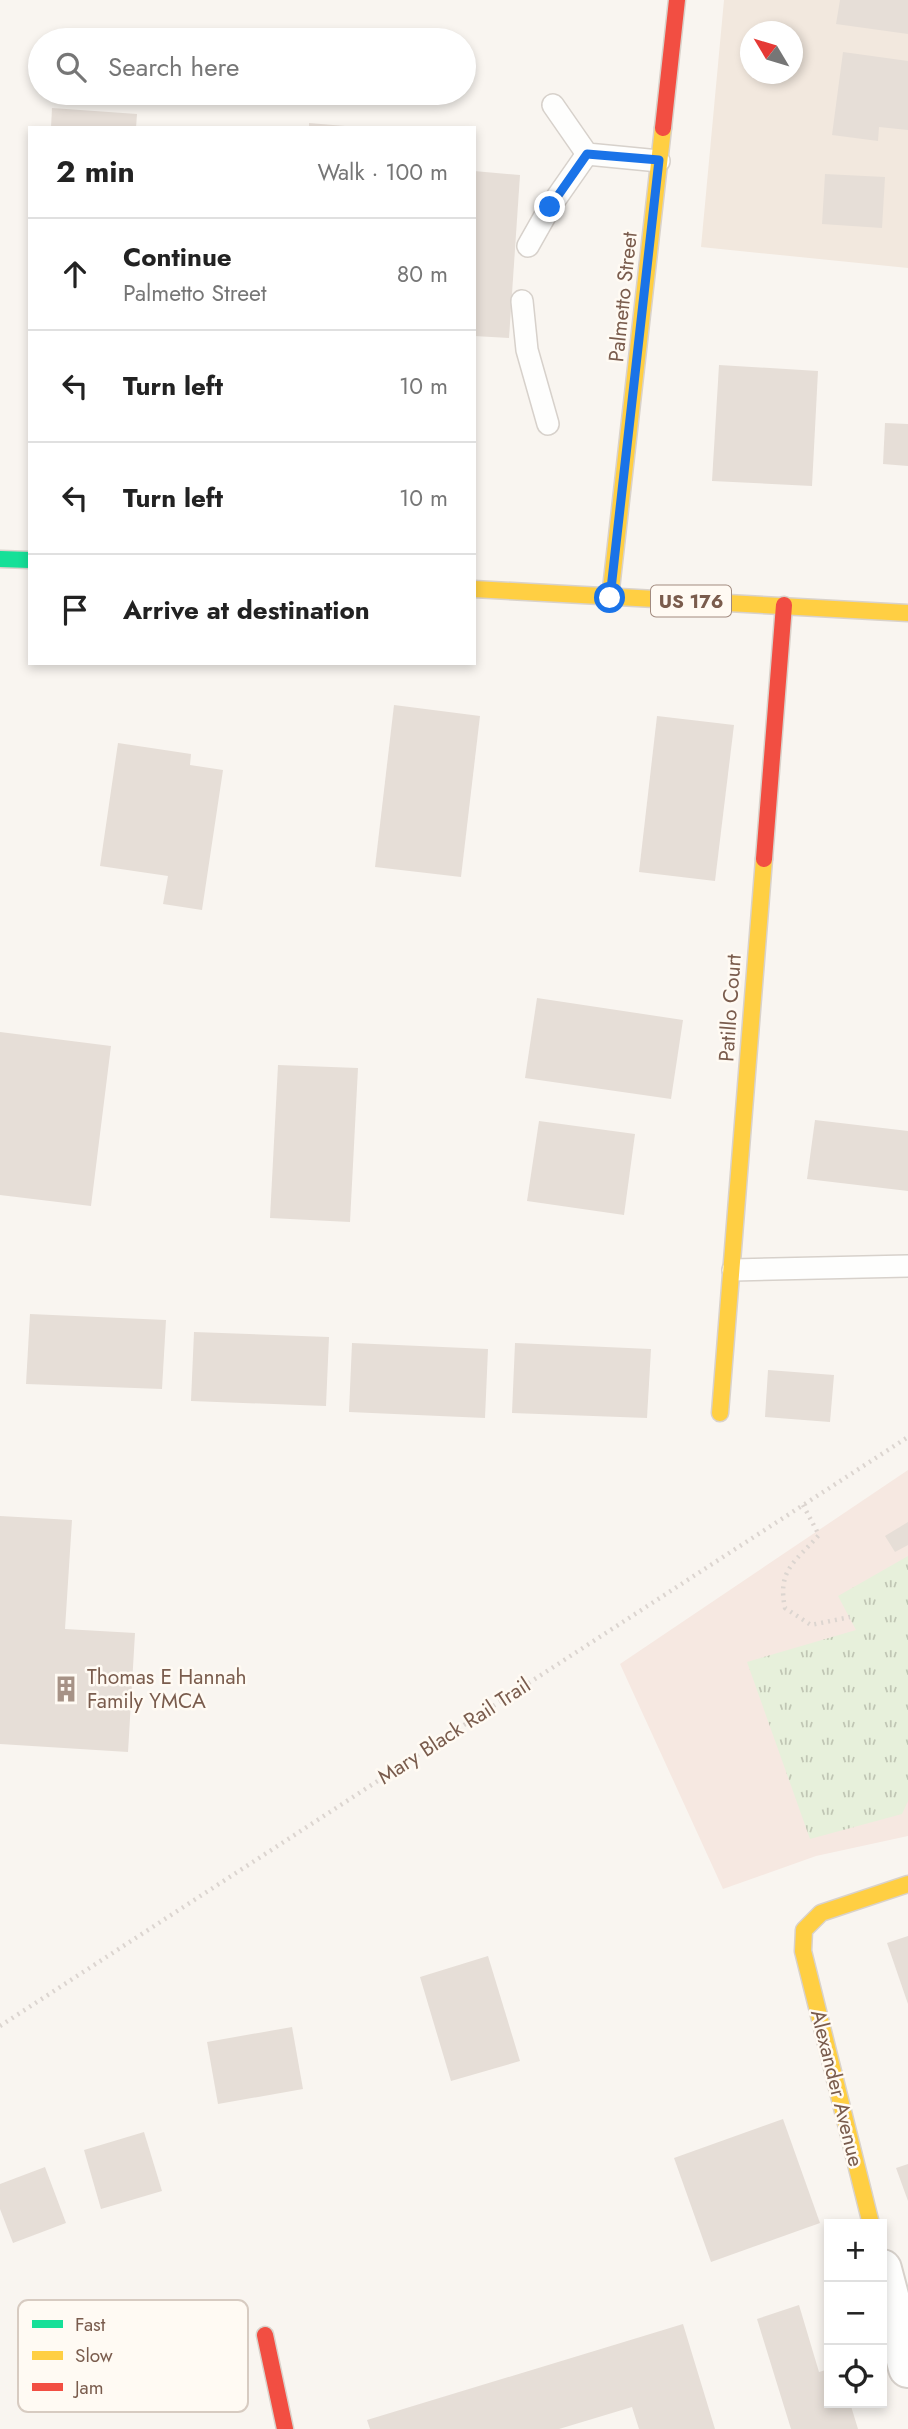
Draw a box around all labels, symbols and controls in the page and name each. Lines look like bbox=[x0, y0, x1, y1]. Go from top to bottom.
north arrow bbox=[740, 21, 803, 84]
search box bbox=[28, 28, 476, 105]
icon: search bbox=[52, 48, 90, 86]
text: Search here bbox=[108, 48, 240, 86]
text: 2 min bbox=[56, 150, 135, 193]
text: Walk · 100 m bbox=[318, 155, 448, 189]
route end bbox=[534, 191, 565, 222]
street label: Palmetto Street bbox=[601, 230, 645, 364]
text: Continue bbox=[123, 238, 232, 276]
icon: ahead bbox=[56, 255, 94, 293]
text: 80 m bbox=[397, 257, 448, 291]
text: Palmetto Street bbox=[123, 276, 266, 310]
icon: left bbox=[56, 367, 94, 405]
text: Turn left bbox=[123, 367, 223, 405]
text: 10 m bbox=[399, 369, 448, 403]
icon: left bbox=[56, 479, 94, 517]
text: Turn left bbox=[123, 479, 223, 517]
text: 10 m bbox=[399, 481, 448, 515]
route start bbox=[594, 582, 625, 613]
road number: US 176 bbox=[651, 586, 731, 616]
icon: arrive bbox=[56, 591, 94, 629]
text: Arrive at destination bbox=[123, 591, 370, 629]
street label: Patillo Court bbox=[711, 953, 749, 1063]
place label: Thomas E Hannah Family YMCA bbox=[87, 1662, 247, 1716]
street label: Mary Black Rail Trail bbox=[372, 1670, 536, 1792]
building icon: Thomas E Hannah Family YMCA bbox=[51, 1674, 81, 1704]
street label: Alexander Avenue bbox=[803, 2006, 871, 2170]
map controls bbox=[824, 2219, 887, 2408]
button: + bbox=[824, 2219, 887, 2282]
button: − bbox=[824, 2282, 887, 2345]
legend bbox=[18, 2300, 248, 2412]
text: Fast bbox=[75, 2311, 106, 2338]
text: Slow bbox=[75, 2342, 113, 2369]
button: locate bbox=[824, 2345, 887, 2408]
text: Jam bbox=[72, 2374, 104, 2401]

